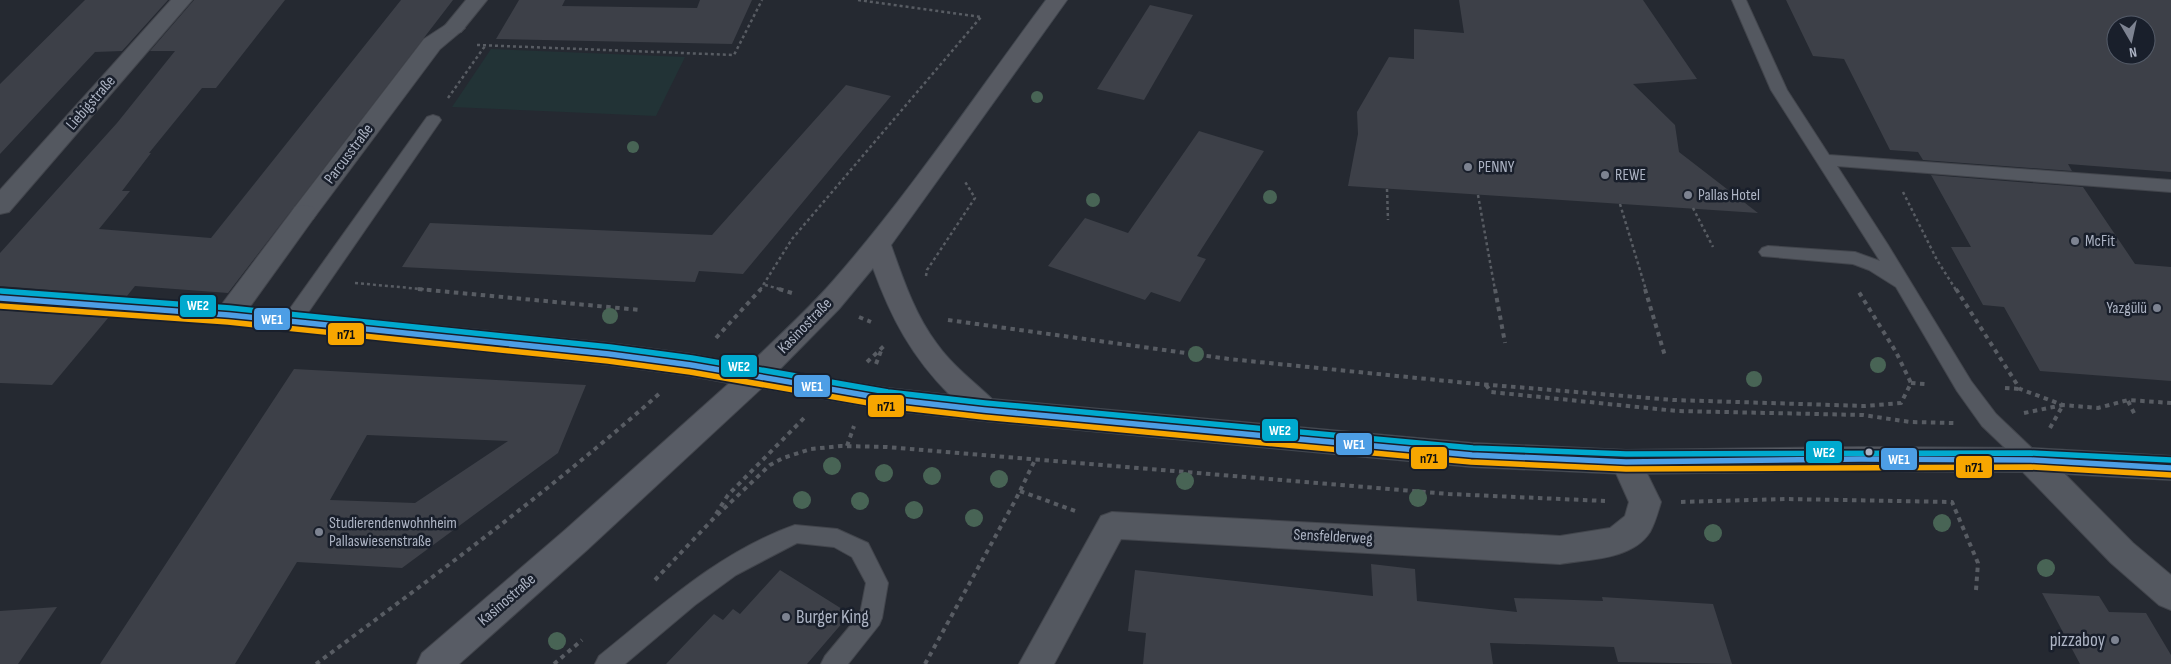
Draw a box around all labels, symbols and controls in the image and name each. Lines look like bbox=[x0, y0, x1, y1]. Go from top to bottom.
north arrow bbox=[2106, 15, 2156, 65]
text: N bbox=[2128, 43, 2138, 61]
street label: Liebigstraße bbox=[62, 72, 120, 134]
street label: Parcusstraße bbox=[320, 120, 378, 188]
place label: PENNY bbox=[1478, 158, 1515, 177]
marker: PENNY bbox=[1462, 161, 1474, 173]
place label: REWE bbox=[1615, 166, 1646, 185]
marker: REWE bbox=[1599, 169, 1611, 181]
place label: Pallas Hotel bbox=[1698, 186, 1760, 205]
marker: Pallas Hotel bbox=[1682, 189, 1694, 201]
place label: McFit bbox=[2085, 232, 2115, 251]
marker: McFit bbox=[2069, 235, 2081, 247]
line badge: WE2 bbox=[179, 294, 217, 318]
street label: Kasinostraße bbox=[774, 294, 836, 358]
text: WE2 bbox=[187, 297, 209, 314]
place label: Yazgülü bbox=[2106, 299, 2147, 318]
marker: Yazgülü bbox=[2151, 302, 2163, 314]
line badge: WE1 bbox=[253, 307, 291, 331]
text: WE1 bbox=[261, 311, 283, 328]
line badge: n71 bbox=[327, 322, 365, 346]
text: n71 bbox=[337, 326, 355, 343]
line badge: WE2 bbox=[720, 354, 758, 378]
text: WE2 bbox=[728, 358, 750, 375]
line badge: WE1 bbox=[793, 374, 831, 398]
text: WE1 bbox=[801, 378, 823, 395]
line badge: n71 bbox=[867, 394, 905, 418]
text: n71 bbox=[877, 398, 895, 415]
line badge: WE2 bbox=[1261, 418, 1299, 442]
text: WE2 bbox=[1269, 422, 1291, 439]
line badge: WE1 bbox=[1335, 432, 1373, 456]
text: WE1 bbox=[1343, 436, 1365, 453]
line badge: WE2 bbox=[1805, 440, 1843, 464]
text: WE2 bbox=[1813, 444, 1835, 461]
line badge: n71 bbox=[1410, 446, 1448, 470]
unlabelled marker bbox=[1864, 447, 1874, 457]
line badge: WE1 bbox=[1880, 447, 1918, 471]
text: n71 bbox=[1420, 450, 1438, 467]
text: WE1 bbox=[1888, 451, 1910, 468]
line badge: n71 bbox=[1955, 455, 1993, 479]
text: n71 bbox=[1965, 459, 1983, 476]
place label: Studierendenwohnheim Pallaswiesenstraße bbox=[329, 514, 457, 551]
street label: Sensfelderweg bbox=[1293, 525, 1373, 549]
marker: Studierendenwohnheim Pallaswiesenstraße bbox=[313, 526, 325, 538]
street label: Kasinostraße bbox=[474, 570, 540, 630]
place label: Burger King bbox=[796, 606, 869, 629]
marker: Burger King bbox=[780, 611, 792, 623]
place label: pizzaboy bbox=[2050, 629, 2106, 652]
marker: pizzaboy bbox=[2109, 634, 2121, 646]

